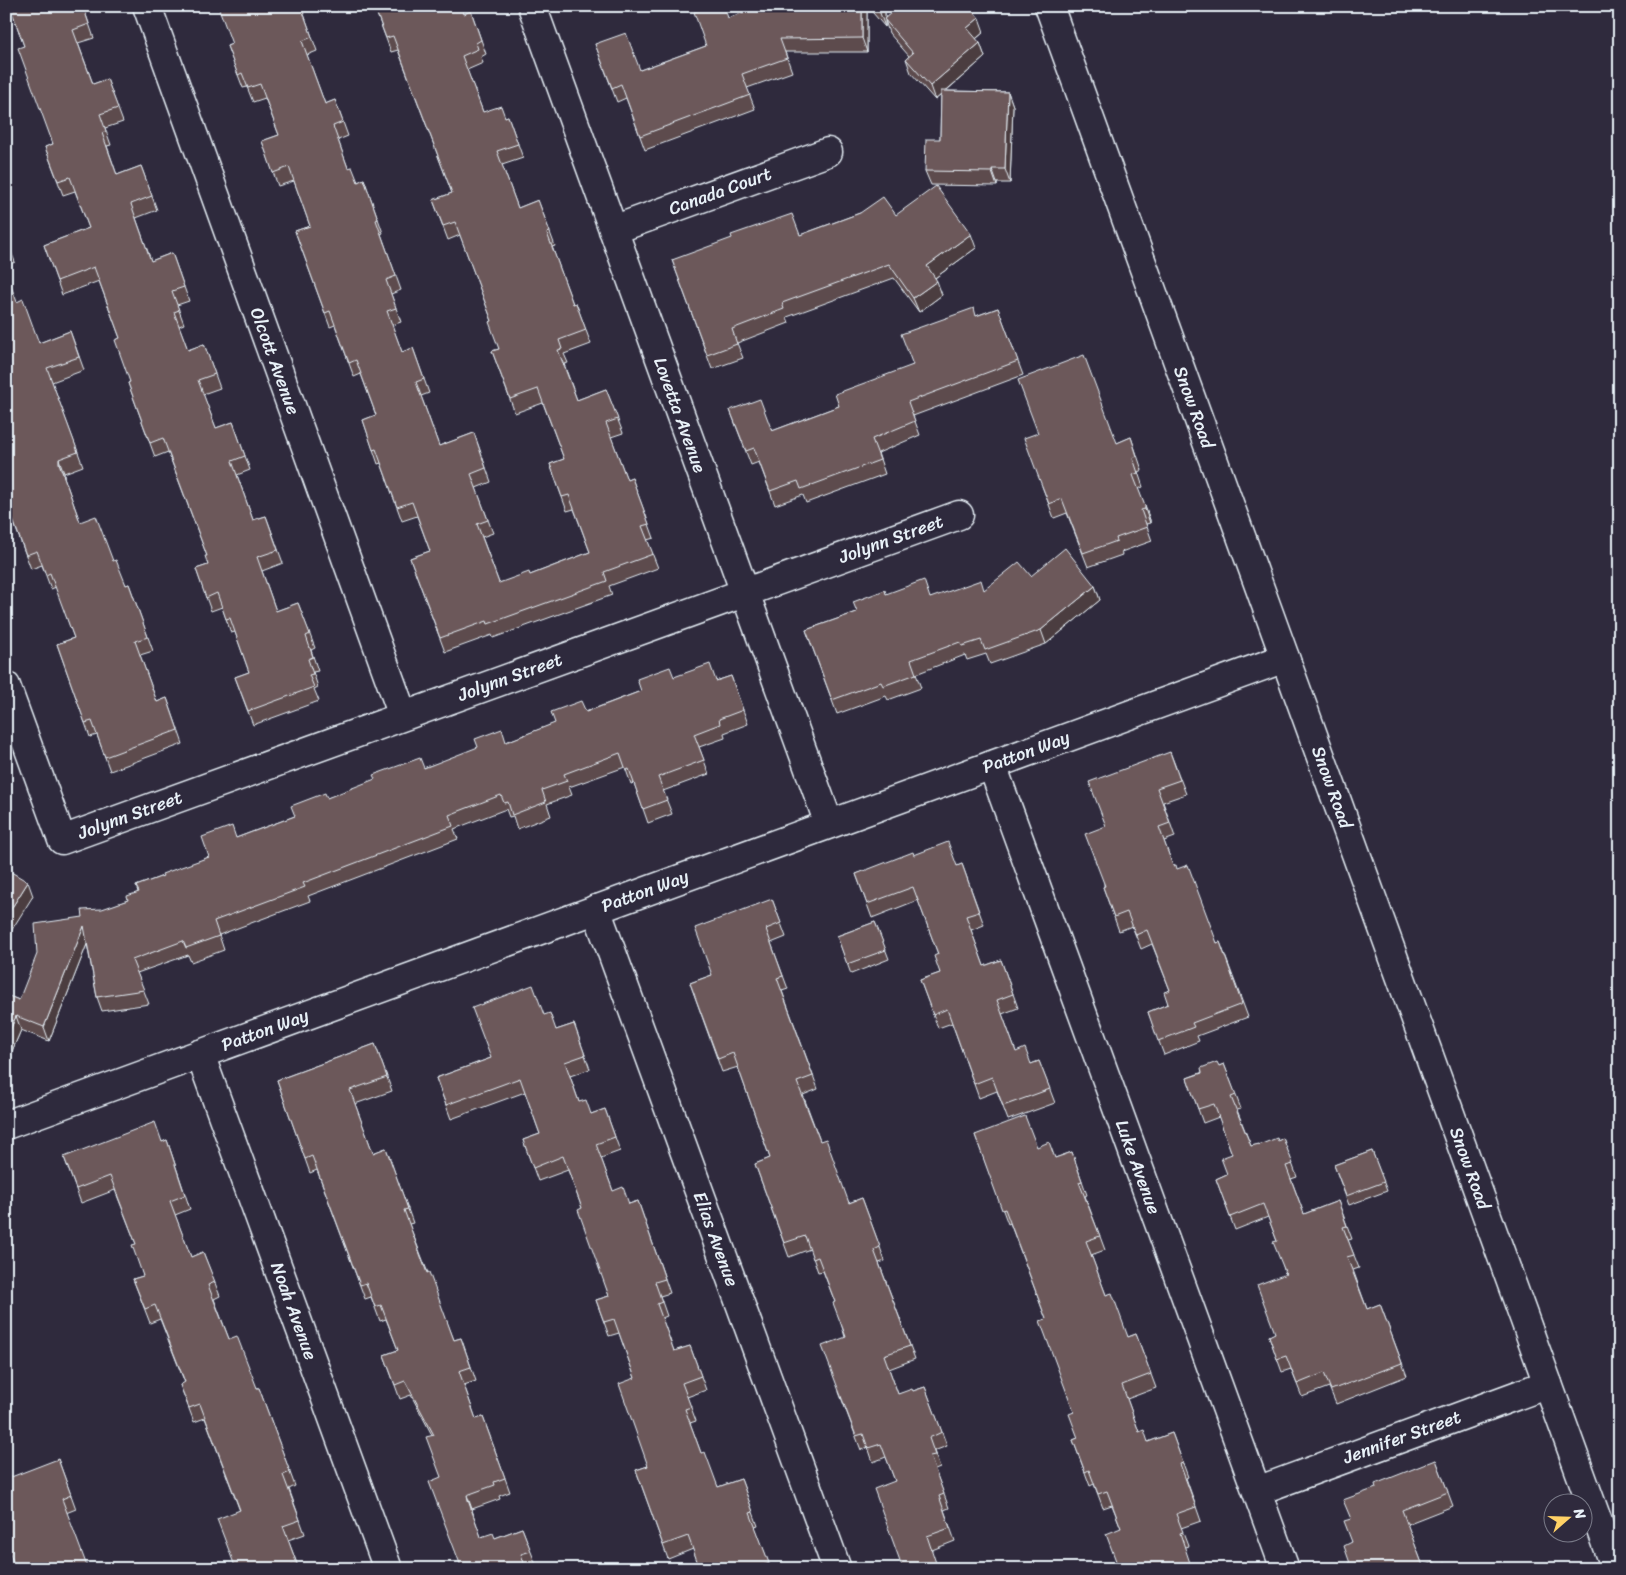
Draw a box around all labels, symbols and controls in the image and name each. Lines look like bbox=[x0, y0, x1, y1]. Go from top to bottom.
street label: Canada Court bbox=[664, 158, 776, 224]
street label: Olcott Avenue bbox=[241, 303, 309, 419]
street label: Lovetta Avenue bbox=[644, 353, 716, 478]
street label: Snow Road bbox=[1164, 361, 1224, 454]
street label: Jolynn Street bbox=[833, 505, 948, 573]
street label: Jolynn Street bbox=[452, 643, 567, 711]
street label: Patton Way bbox=[978, 721, 1075, 783]
street label: Snow Road bbox=[1302, 741, 1362, 834]
street label: Jolynn Street bbox=[72, 781, 187, 849]
street label: Patton Way bbox=[597, 860, 694, 922]
street label: Patton Way bbox=[217, 999, 314, 1061]
street label: Luke Avenue bbox=[1106, 1115, 1170, 1219]
street label: Snow Road bbox=[1440, 1122, 1500, 1215]
street label: Elias Avenue bbox=[684, 1187, 748, 1291]
street label: Noah Avenue bbox=[261, 1257, 327, 1365]
street label: Jennifer Street bbox=[1338, 1401, 1466, 1474]
north arrow bbox=[1544, 1492, 1594, 1542]
text: N bbox=[1566, 1504, 1593, 1523]

